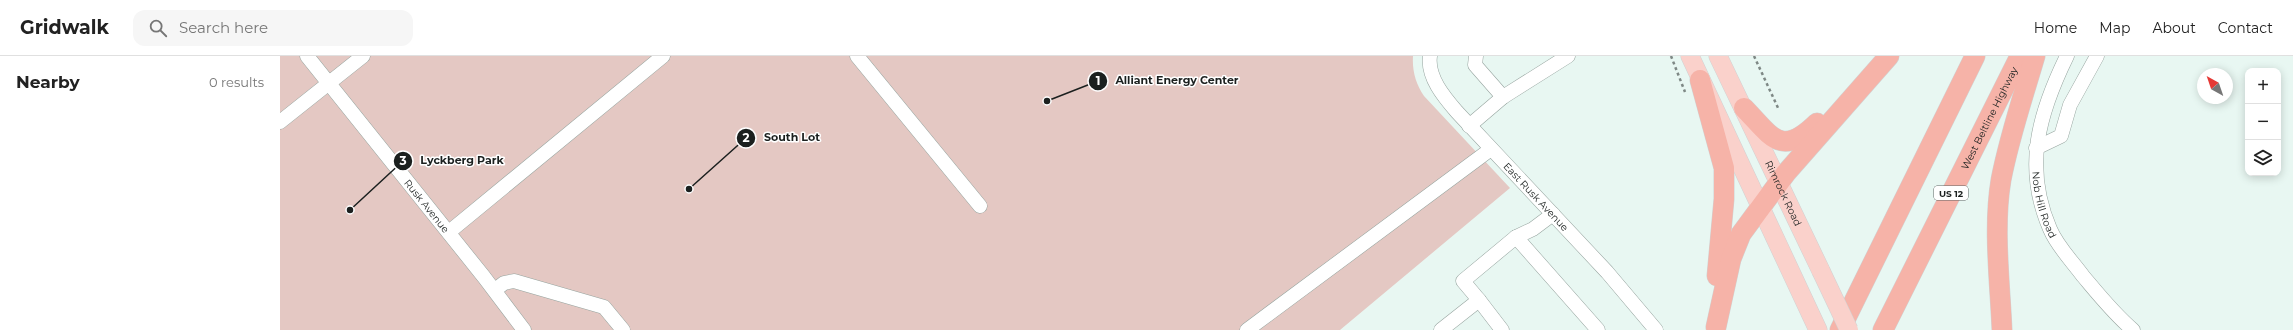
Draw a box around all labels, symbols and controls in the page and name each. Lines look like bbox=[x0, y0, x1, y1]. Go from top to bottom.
search box bbox=[133, 10, 413, 46]
text: Gridwalk bbox=[20, 16, 109, 39]
icon: search bbox=[147, 17, 169, 39]
text: Search here bbox=[179, 18, 268, 37]
text: Home bbox=[2034, 19, 2077, 37]
text: Map bbox=[2099, 19, 2130, 37]
text: About bbox=[2152, 19, 2196, 37]
text: Contact bbox=[2218, 19, 2273, 37]
street label: West Beltline Highway bbox=[1958, 64, 2020, 172]
north arrow bbox=[2197, 68, 2233, 104]
map controls bbox=[2245, 68, 2281, 176]
button: + bbox=[2245, 68, 2281, 104]
callout: Alliant Energy Center bbox=[1088, 69, 1247, 92]
text: Nearby bbox=[16, 72, 80, 92]
text: 1 bbox=[1096, 73, 1100, 88]
text: Alliant Energy Center bbox=[1114, 73, 1239, 87]
text: 0 results bbox=[209, 74, 264, 90]
button: − bbox=[2245, 104, 2281, 140]
callout: South Lot bbox=[736, 126, 828, 149]
text: 2 bbox=[742, 130, 750, 145]
text: South Lot bbox=[764, 130, 820, 144]
button: layers bbox=[2245, 140, 2281, 176]
callout: Lyckberg Park bbox=[393, 149, 512, 172]
text: 3 bbox=[398, 153, 407, 168]
text: Lyckberg Park bbox=[420, 153, 504, 167]
street label: Rimrock Road bbox=[1762, 158, 1805, 228]
street label: East Rusk Avenue bbox=[1501, 160, 1572, 234]
street label: Nob Hill Road bbox=[2030, 171, 2060, 240]
street label: Rusk Avenue bbox=[402, 176, 452, 235]
road number: US 12 bbox=[1934, 186, 1968, 200]

